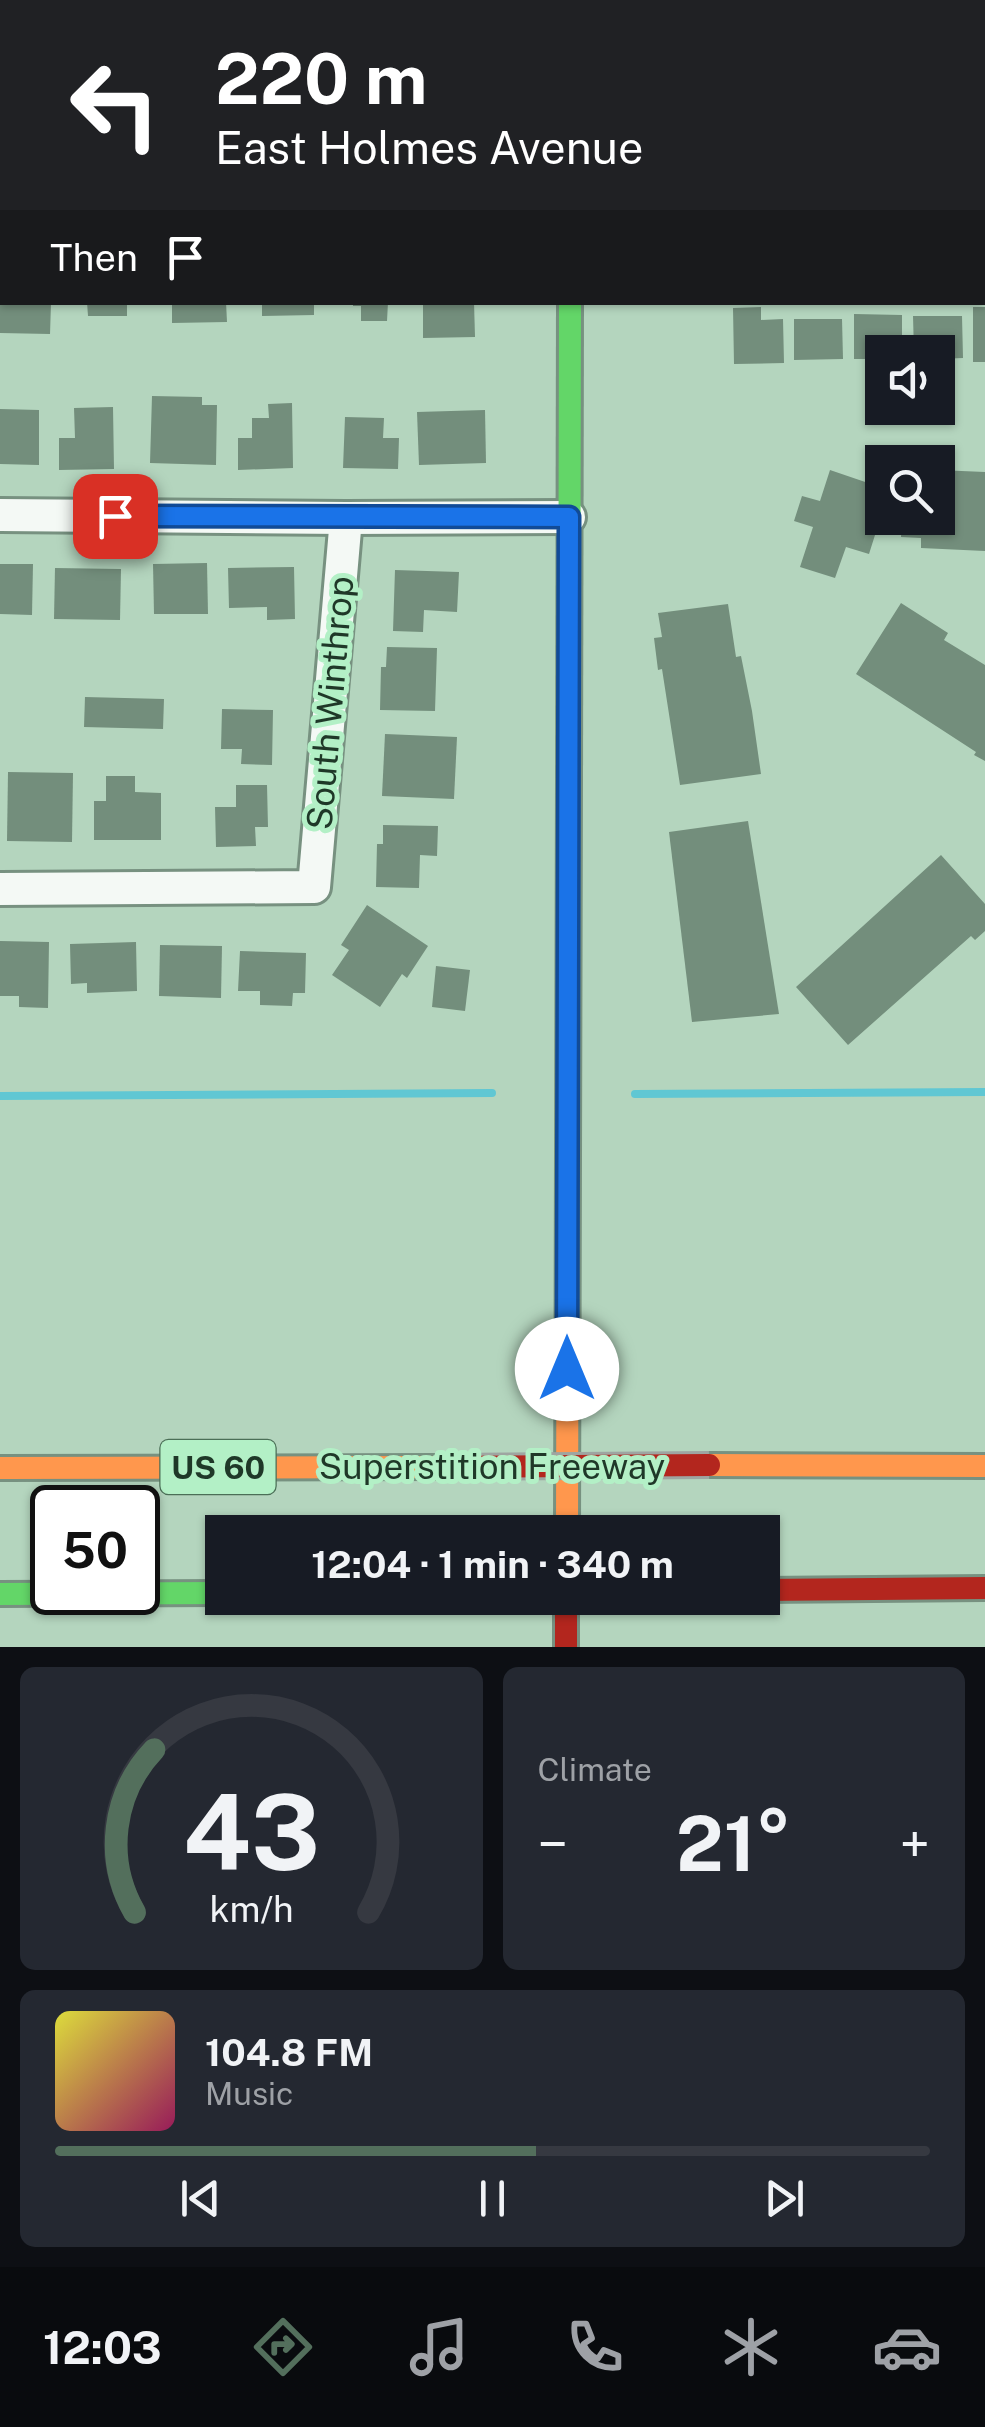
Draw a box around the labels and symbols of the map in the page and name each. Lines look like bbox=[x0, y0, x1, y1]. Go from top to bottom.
pin bbox=[73, 474, 158, 559]
street label: South Winthrop bbox=[298, 574, 362, 832]
position arrow bbox=[515, 1317, 619, 1421]
road number: US 60 bbox=[160, 1440, 276, 1494]
street label: Superstition Freeway bbox=[319, 1446, 665, 1487]
speed limit sign: 50 bbox=[30, 1485, 160, 1615]

